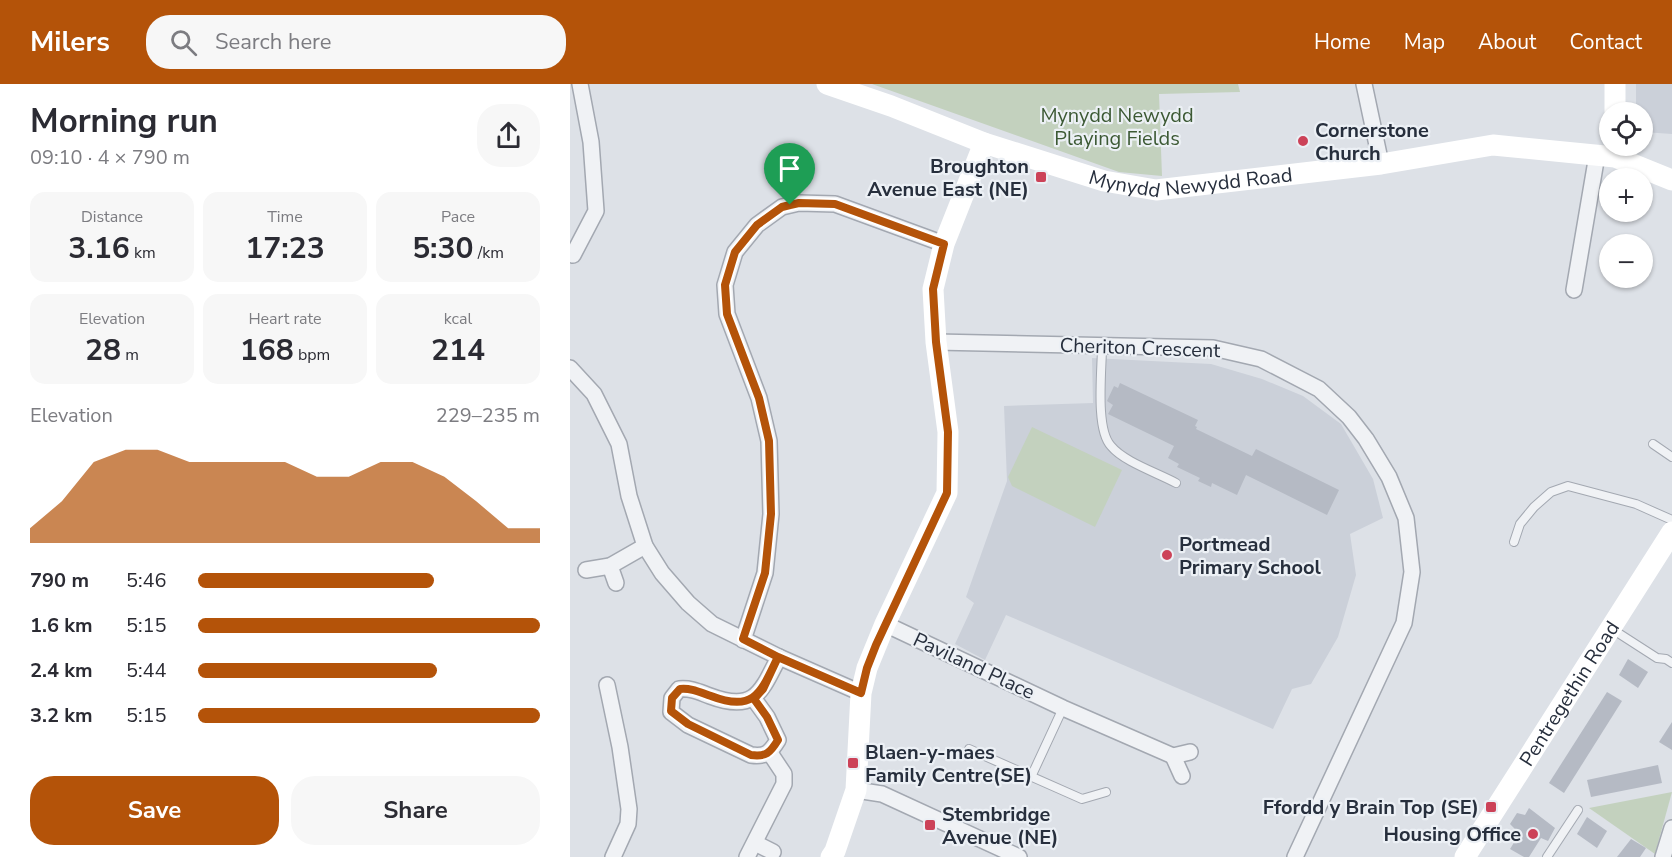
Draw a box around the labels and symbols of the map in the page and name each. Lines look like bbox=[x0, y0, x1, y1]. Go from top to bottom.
park label: Mynydd Newydd Playing Fields bbox=[1040, 102, 1194, 152]
place label: Cornerstone Church bbox=[1315, 117, 1429, 167]
marker: Cornerstone Church bbox=[1296, 134, 1310, 148]
pin bbox=[764, 143, 815, 205]
place label: Broughton Avenue East (NE) bbox=[867, 153, 1029, 203]
street label: Mynydd Newydd Road bbox=[1085, 161, 1294, 204]
marker: Broughton Avenue East (NE) bbox=[1034, 170, 1048, 184]
street label: Cheriton Crescent bbox=[1059, 332, 1222, 364]
place label: Portmead Primary School bbox=[1179, 531, 1321, 581]
marker: Portmead Primary School bbox=[1160, 548, 1174, 562]
street label: Pentregethin Road bbox=[1513, 616, 1626, 771]
street label: Paviland Place bbox=[909, 626, 1039, 706]
place label: Blaen-y-maes Family Centre(SE) bbox=[865, 739, 1032, 789]
marker: Blaen-y-maes Family Centre(SE) bbox=[846, 756, 860, 770]
place label: Ffordd y Brain Top (SE) bbox=[1263, 794, 1479, 821]
marker: Ffordd y Brain Top (SE) bbox=[1484, 800, 1498, 814]
place label: Stembridge Avenue (NE) bbox=[942, 801, 1058, 851]
marker: Stembridge Avenue (NE) bbox=[923, 818, 937, 832]
place label: Housing Office bbox=[1384, 821, 1521, 848]
marker: Housing Office bbox=[1526, 827, 1540, 841]

